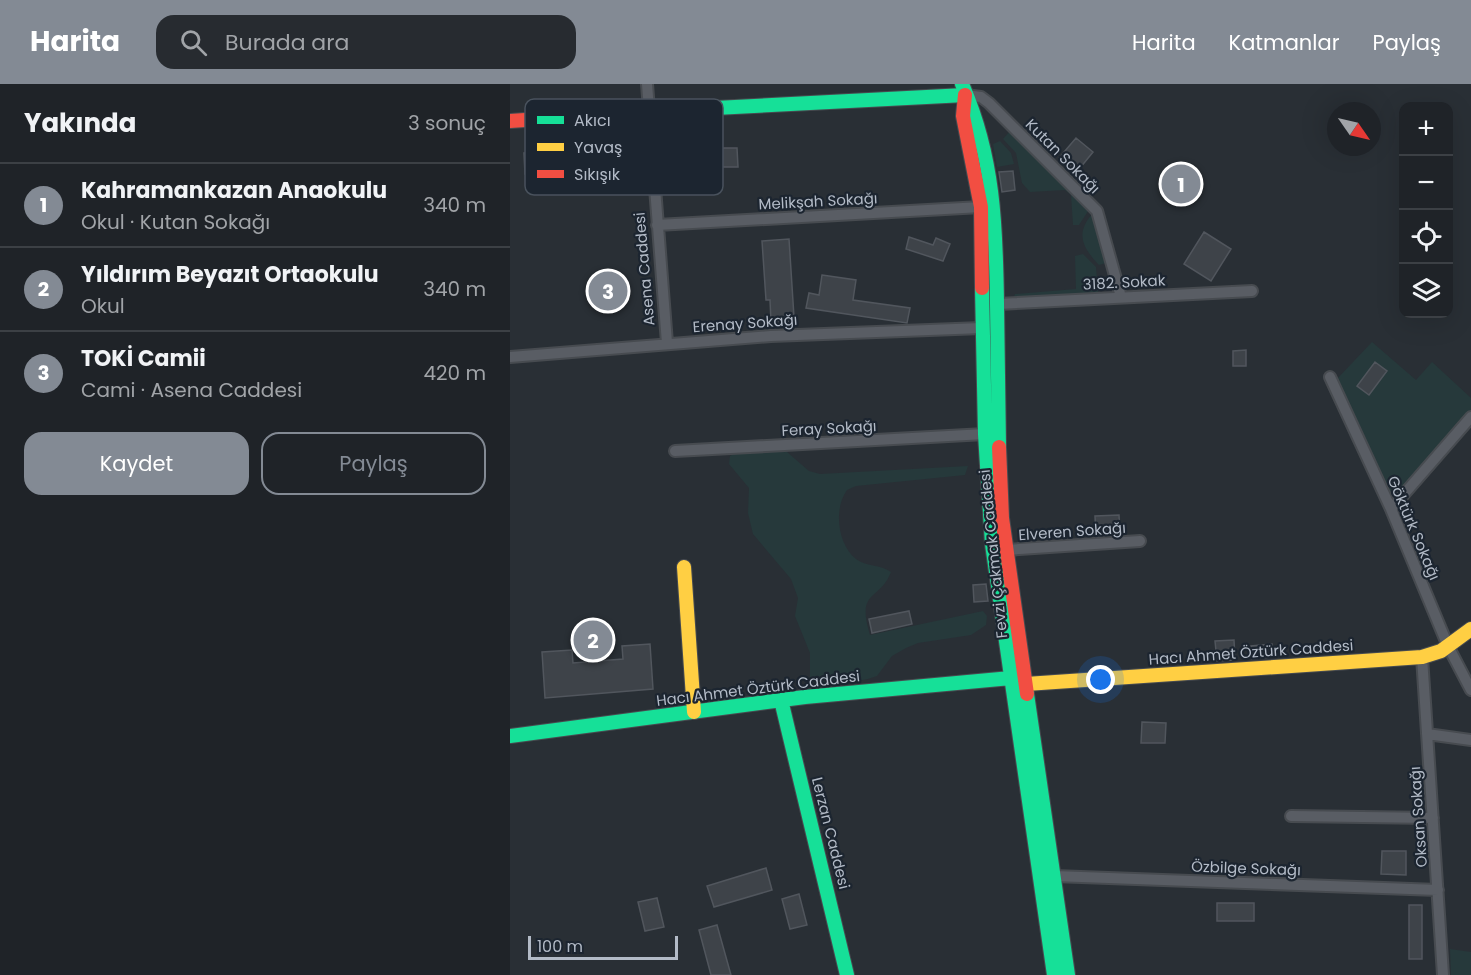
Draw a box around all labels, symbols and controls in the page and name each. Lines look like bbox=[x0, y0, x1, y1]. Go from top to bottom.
search box bbox=[156, 15, 576, 69]
text: Harita bbox=[30, 22, 120, 61]
icon: search bbox=[177, 26, 210, 59]
text: Burada ara bbox=[225, 27, 349, 58]
text: Harita bbox=[1132, 28, 1196, 57]
text: Katmanlar bbox=[1229, 28, 1339, 57]
text: Paylaş bbox=[1372, 28, 1441, 57]
legend bbox=[525, 99, 723, 195]
north arrow bbox=[1327, 102, 1381, 156]
map controls bbox=[1399, 102, 1453, 318]
button: + bbox=[1399, 102, 1453, 156]
text: Yakında bbox=[24, 105, 136, 141]
text: 3 sonuç bbox=[408, 109, 486, 137]
text: Akıcı bbox=[574, 109, 611, 132]
street label: Kutan Sokağı bbox=[1021, 114, 1105, 198]
text: Yavaş bbox=[574, 136, 622, 159]
button: − bbox=[1399, 156, 1453, 210]
pin: 1 bbox=[1162, 162, 1200, 206]
text: Sıkışık bbox=[574, 163, 621, 186]
text: Kahramankazan Anaokulu bbox=[81, 175, 387, 206]
street label: Melikşah Sokağı bbox=[758, 187, 878, 215]
text: 1 bbox=[40, 191, 47, 219]
text: 340 m bbox=[423, 191, 486, 219]
text: Okul · Kutan Sokağı bbox=[81, 208, 270, 236]
button: locate bbox=[1399, 210, 1453, 264]
street label: Asena Caddesi bbox=[629, 211, 659, 327]
text: Yıldırım Beyazıt Ortaokulu bbox=[81, 259, 379, 290]
button: layers bbox=[1399, 264, 1453, 318]
pin: 3 bbox=[588, 268, 628, 314]
street label: 3182. Sokak bbox=[1082, 269, 1166, 295]
text: 2 bbox=[38, 275, 49, 303]
text: 340 m bbox=[423, 275, 486, 303]
text: Okul bbox=[81, 292, 125, 320]
street label: Erenay Sokağı bbox=[692, 309, 798, 337]
text: TOKİ Camii bbox=[81, 343, 206, 374]
text: 3 bbox=[37, 359, 50, 387]
text: 420 m bbox=[423, 359, 486, 387]
text: Cami · Asena Caddesi bbox=[81, 376, 302, 404]
street label: Feray Sokağı bbox=[781, 415, 877, 441]
button: Kaydet bbox=[24, 432, 249, 495]
button: Paylaş bbox=[261, 432, 486, 495]
street label: Fevzi Çakmak Caddesi bbox=[974, 469, 1012, 639]
street label: Göktürk Sokağı bbox=[1383, 473, 1445, 583]
street label: Elveren Sokağı bbox=[1018, 517, 1126, 545]
pin: 2 bbox=[574, 618, 613, 662]
street label: Hacı Ahmet Öztürk Caddesi bbox=[1148, 634, 1354, 670]
street label: Hacı Ahmet Öztürk Caddesi bbox=[655, 665, 861, 711]
your location bbox=[1086, 665, 1115, 694]
street label: Oksan Sokağı bbox=[1404, 766, 1432, 868]
street label: Lerzan Caddesi bbox=[807, 775, 855, 891]
street label: Özbilge Sokağı bbox=[1191, 856, 1301, 880]
scale bar bbox=[528, 933, 678, 960]
text: 100 m bbox=[537, 935, 583, 958]

